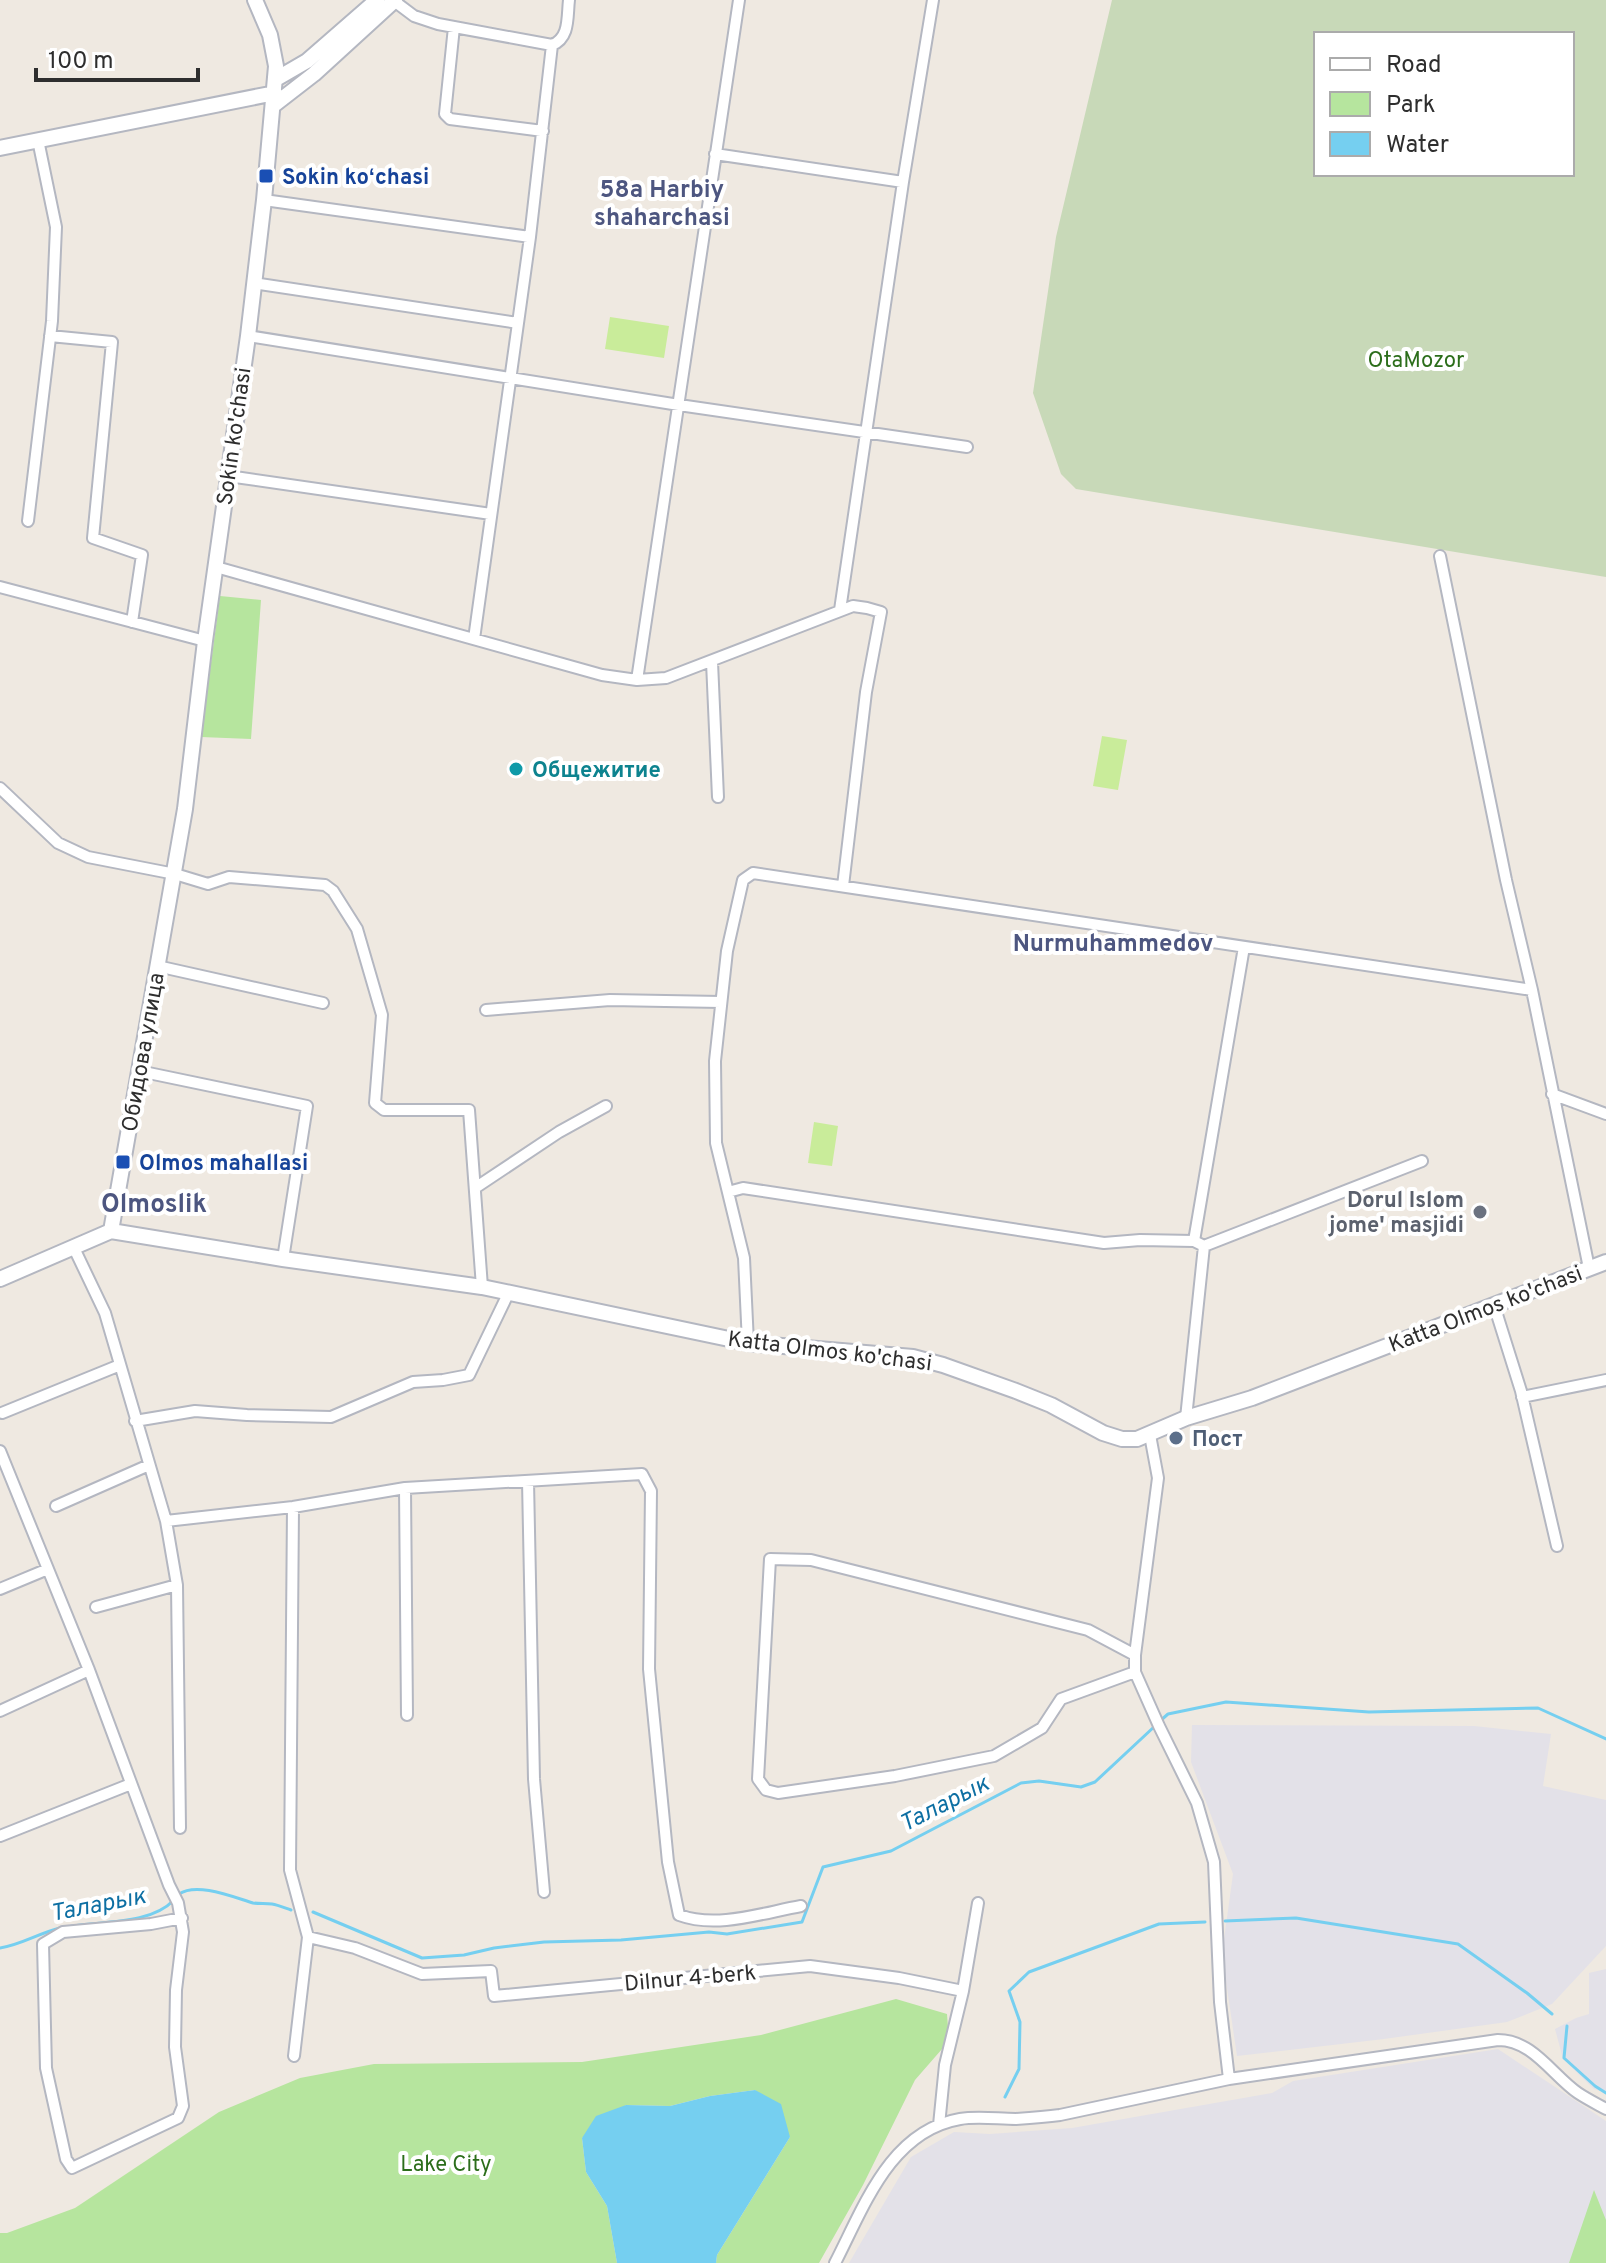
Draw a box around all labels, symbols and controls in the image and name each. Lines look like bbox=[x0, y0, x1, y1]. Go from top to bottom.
scale bar bbox=[36, 32, 198, 82]
legend bbox=[1314, 32, 1574, 176]
text: 100 m bbox=[48, 47, 114, 77]
text: Road bbox=[1386, 51, 1442, 81]
text: Park bbox=[1386, 91, 1436, 121]
text: Water bbox=[1386, 131, 1449, 161]
place label: Sokin koʻchasi bbox=[282, 165, 429, 192]
marker: Sokin koʻchasi bbox=[257, 167, 275, 185]
district label: 58a Harbiy shaharchasi bbox=[594, 176, 730, 234]
park label: OtaMozor bbox=[1367, 348, 1465, 375]
street label: Sokin ko'chasi bbox=[212, 366, 259, 507]
place label: Общежитие bbox=[532, 758, 661, 785]
marker: Общежитие bbox=[507, 760, 525, 778]
district label: Nurmuhammedov bbox=[1013, 930, 1213, 960]
street label: Обидова улица bbox=[117, 971, 172, 1134]
place label: Olmos mahallasi bbox=[139, 1151, 308, 1178]
marker: Olmos mahallasi bbox=[114, 1153, 132, 1171]
place label: Dorul Islom jome' masjidi bbox=[1327, 1188, 1464, 1240]
district label: Olmoslik bbox=[101, 1189, 207, 1222]
marker: Dorul Islom jome' masjidi bbox=[1471, 1203, 1489, 1221]
street label: Katta Olmos ko'chasi bbox=[1385, 1261, 1587, 1360]
street label: Katta Olmos ko'chasi bbox=[726, 1327, 933, 1378]
place label: Пост bbox=[1192, 1427, 1243, 1454]
marker: Пост bbox=[1167, 1429, 1185, 1447]
water label: Таларык bbox=[895, 1769, 995, 1840]
water label: Таларык bbox=[48, 1882, 149, 1930]
street label: Dilnur 4-berk bbox=[623, 1960, 757, 1999]
park label: Lake City bbox=[400, 2152, 492, 2179]

